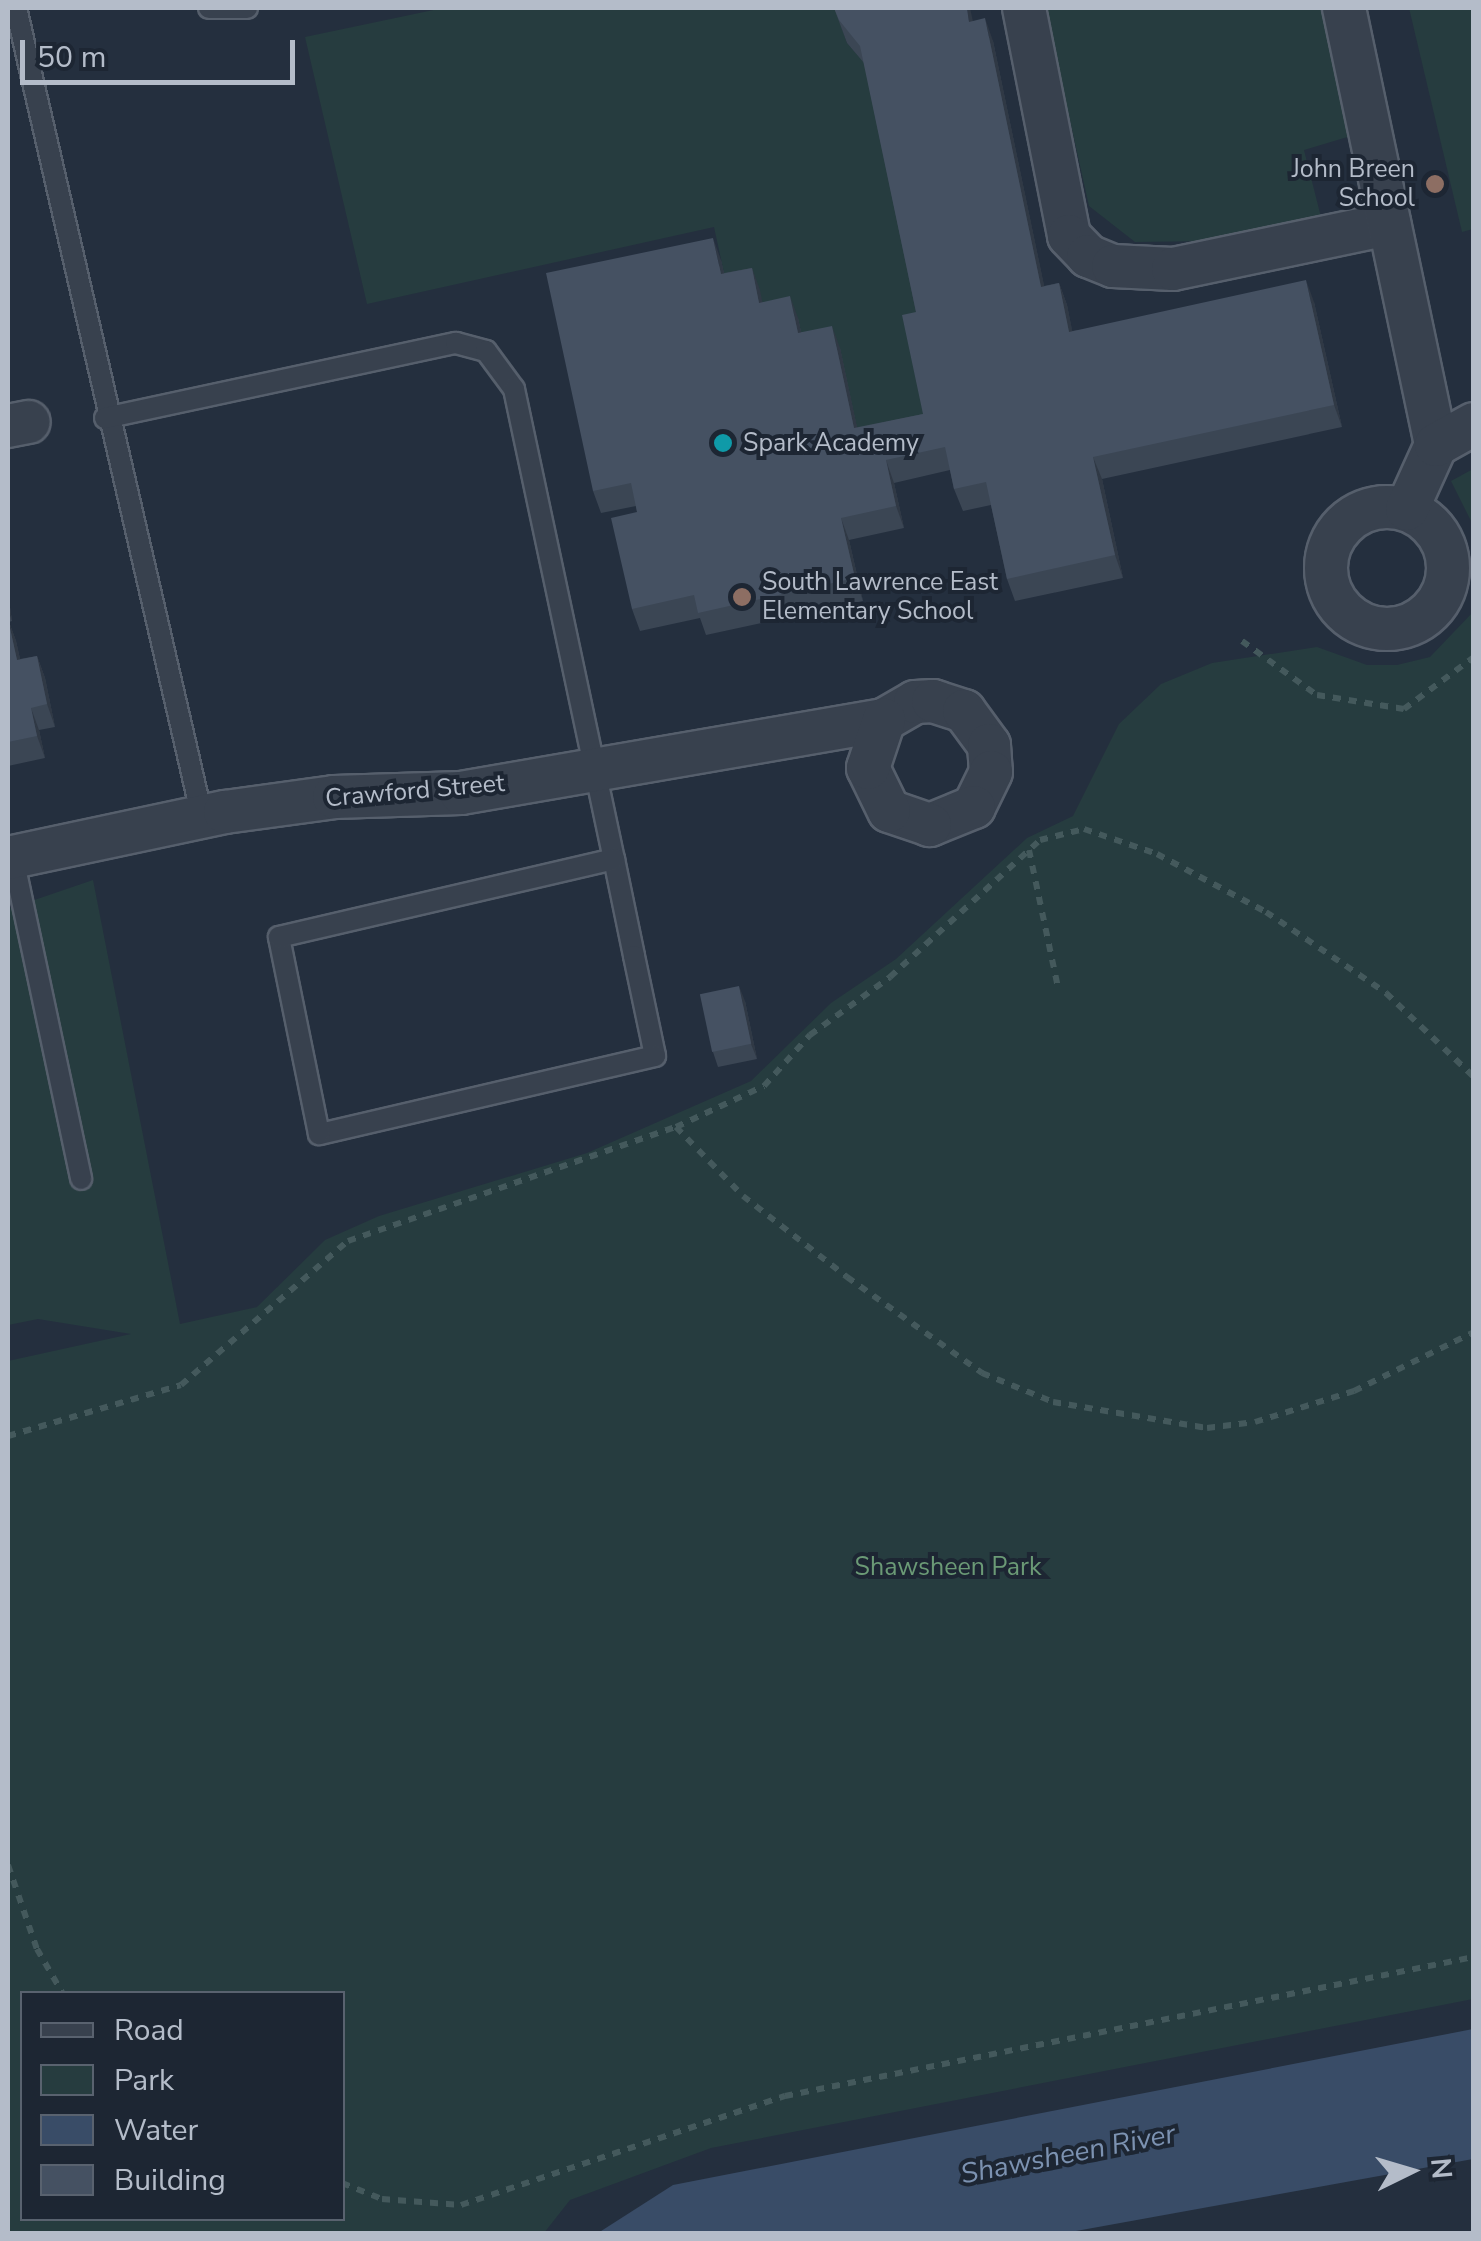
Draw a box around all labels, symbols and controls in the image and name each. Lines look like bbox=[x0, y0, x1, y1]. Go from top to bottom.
scale bar bbox=[25, 20, 300, 82]
text: 50 m bbox=[37, 37, 106, 78]
place label: John Breen School bbox=[1292, 155, 1415, 214]
marker: John Breen School bbox=[1424, 173, 1446, 195]
place label: Spark Academy bbox=[743, 428, 919, 458]
marker: Spark Academy bbox=[712, 432, 734, 454]
place label: South Lawrence East Elementary School bbox=[762, 568, 998, 627]
marker: South Lawrence East Elementary School bbox=[731, 586, 753, 608]
street label: Crawford Street bbox=[324, 768, 506, 814]
park label: Shawsheen Park bbox=[855, 1552, 1041, 1582]
legend bbox=[20, 1991, 345, 2221]
text: Road bbox=[114, 2010, 184, 2051]
text: Park bbox=[114, 2060, 174, 2101]
text: Water bbox=[114, 2110, 198, 2151]
water label: Shawsheen River bbox=[958, 2117, 1178, 2191]
north arrow bbox=[1361, 2121, 1461, 2221]
text: N bbox=[1421, 2156, 1461, 2180]
text: Building bbox=[114, 2160, 226, 2201]

